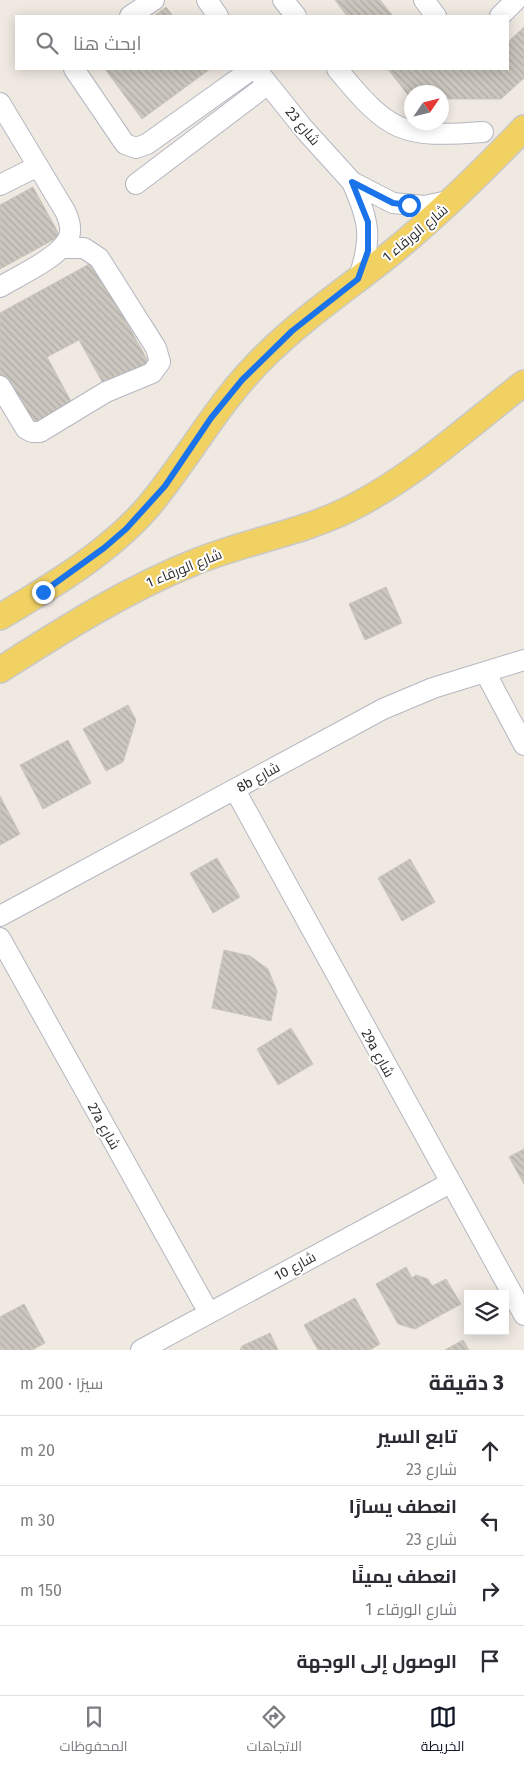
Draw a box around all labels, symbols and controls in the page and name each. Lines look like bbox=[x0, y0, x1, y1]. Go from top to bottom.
search box bbox=[15, 15, 509, 70]
icon: search bbox=[33, 29, 61, 57]
text: ابحث هنا bbox=[73, 32, 142, 55]
north arrow bbox=[404, 85, 449, 130]
street label: شارع 23 bbox=[282, 104, 323, 149]
route start bbox=[398, 194, 421, 217]
street label: شارع الورقاء 1 bbox=[379, 201, 452, 266]
street label: شارع الورقاء 1 bbox=[144, 546, 225, 591]
route end bbox=[32, 581, 55, 604]
street label: 8b شارع bbox=[234, 759, 283, 796]
street label: 29a شارع bbox=[357, 1026, 398, 1080]
street label: 27a شارع bbox=[84, 1100, 123, 1153]
street label: شارع 10 bbox=[272, 1248, 319, 1284]
map controls bbox=[464, 1290, 509, 1335]
button: layers bbox=[464, 1290, 509, 1335]
text: 3 دقيقة bbox=[429, 1370, 504, 1396]
text: سيرًا · 200 m bbox=[20, 1374, 103, 1393]
text: تابع السير bbox=[377, 1425, 457, 1448]
icon: ahead bbox=[476, 1437, 504, 1465]
text: 20 m bbox=[20, 1441, 55, 1460]
text: شارع 23 bbox=[406, 1460, 457, 1479]
text: انعطف يسارًا bbox=[349, 1495, 457, 1518]
icon: left bbox=[476, 1507, 504, 1535]
text: 30 m bbox=[20, 1511, 55, 1530]
text: شارع 23 bbox=[406, 1530, 457, 1549]
text: انعطف يمينًا bbox=[351, 1565, 457, 1588]
icon: right bbox=[476, 1577, 504, 1605]
text: 150 m bbox=[20, 1581, 62, 1600]
text: شارع الورقاء 1 bbox=[365, 1600, 457, 1619]
icon: arrive bbox=[476, 1647, 504, 1675]
text: الوصول إلى الوجهة bbox=[297, 1650, 457, 1673]
tab: المحفوظات bbox=[59, 1703, 128, 1759]
tab: الاتجاهات bbox=[247, 1703, 302, 1759]
tab: الخريطة bbox=[421, 1703, 465, 1759]

